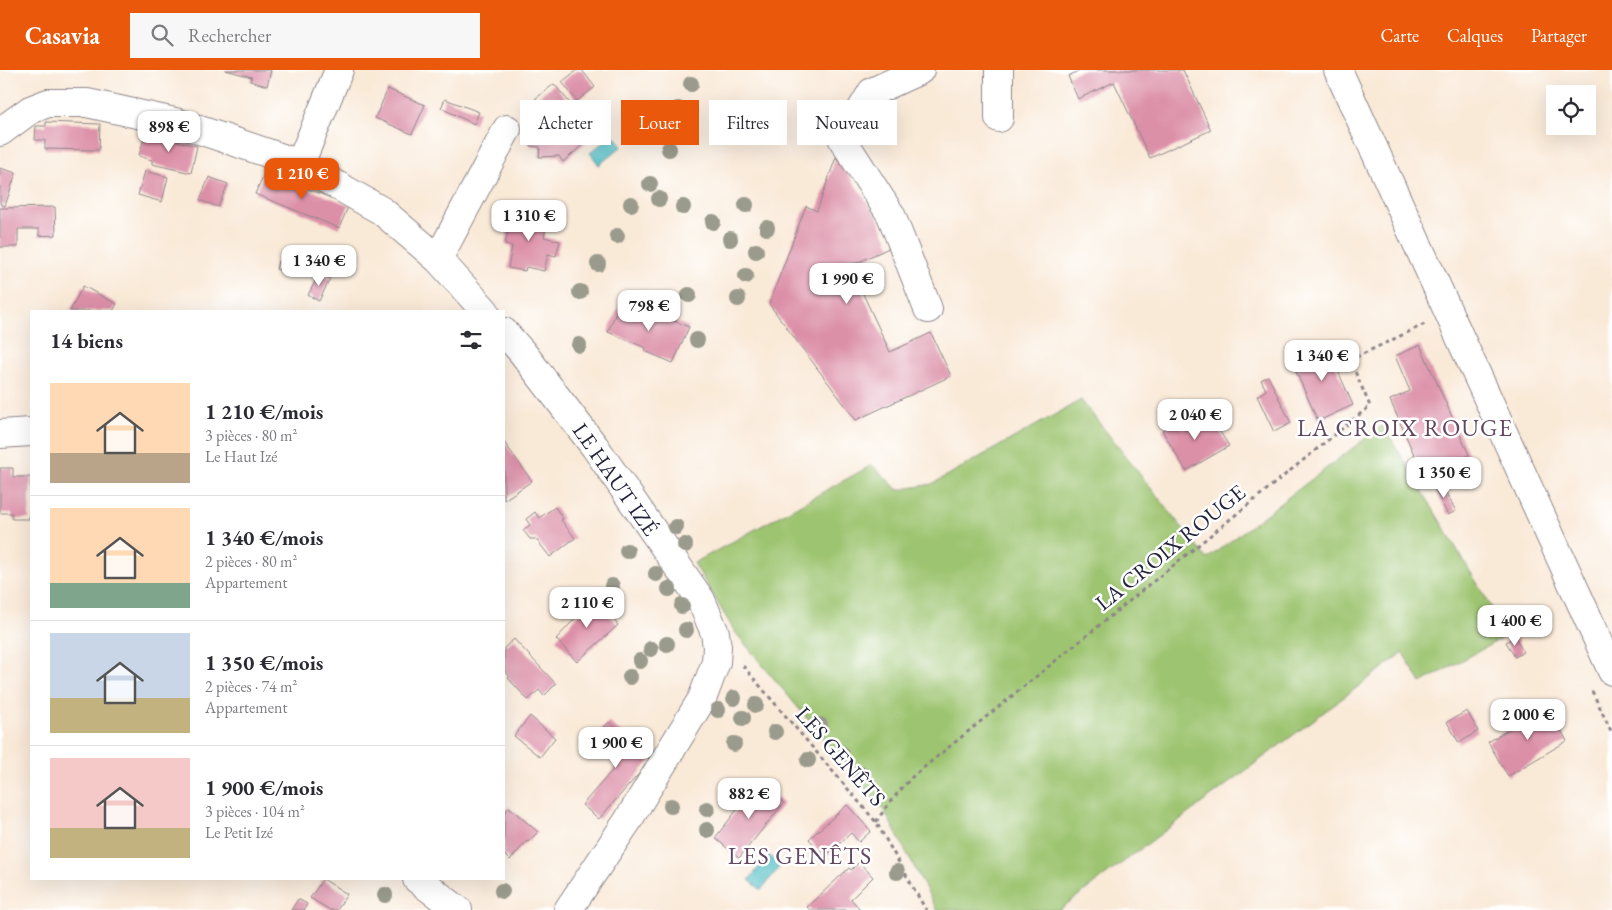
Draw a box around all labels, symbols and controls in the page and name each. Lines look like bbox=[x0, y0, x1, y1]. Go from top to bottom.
search box bbox=[130, 13, 480, 58]
text: Casavia bbox=[25, 20, 100, 51]
icon: search bbox=[148, 21, 176, 49]
text: Rechercher bbox=[188, 23, 271, 48]
text: Carte bbox=[1380, 24, 1419, 47]
text: Calques bbox=[1447, 24, 1503, 47]
text: Partager bbox=[1531, 24, 1587, 47]
map controls bbox=[1546, 85, 1596, 135]
button: locate bbox=[1546, 85, 1596, 135]
chip: Acheter bbox=[520, 100, 611, 145]
chip: Louer bbox=[621, 100, 699, 145]
chip: Filtres bbox=[709, 100, 787, 145]
chip: Nouveau bbox=[797, 100, 897, 145]
pin: 898 € bbox=[134, 111, 204, 153]
text: 898 € bbox=[149, 116, 190, 137]
pin: 1 210 € bbox=[256, 158, 348, 200]
text: 1 210 € bbox=[275, 163, 329, 184]
pin: 1 310 € bbox=[483, 200, 575, 242]
text: 1 310 € bbox=[502, 205, 556, 226]
pin: 1 340 € bbox=[273, 244, 365, 287]
text: 1 340 € bbox=[292, 250, 346, 271]
pin: 1 990 € bbox=[801, 262, 893, 305]
text: 1 990 € bbox=[820, 268, 874, 289]
pin: 798 € bbox=[614, 290, 684, 332]
text: 798 € bbox=[629, 295, 670, 316]
icon: filters bbox=[457, 326, 485, 354]
text: 14 biens bbox=[50, 327, 123, 354]
pin: 1 340 € bbox=[1276, 340, 1368, 382]
text: 1 340 € bbox=[1295, 345, 1349, 366]
text: 1 210 €/mois bbox=[205, 398, 323, 425]
pin: 2 040 € bbox=[1149, 398, 1241, 441]
icon: home bbox=[90, 403, 150, 463]
text: 2 040 € bbox=[1168, 404, 1222, 425]
district label: LA CROIX ROUGE bbox=[1297, 412, 1513, 443]
street label: LE HAUT IZÉ bbox=[566, 417, 665, 541]
text: 3 pièces · 80 m² bbox=[205, 425, 297, 446]
text: Le Haut Izé bbox=[205, 446, 278, 467]
pin: 1 350 € bbox=[1398, 456, 1490, 499]
text: 1 350 € bbox=[1417, 462, 1471, 483]
street label: LA CROIX ROUGE bbox=[1089, 478, 1251, 617]
text: 1 340 €/mois bbox=[205, 524, 323, 551]
icon: home bbox=[90, 528, 150, 588]
text: 2 pièces · 80 m² bbox=[205, 551, 297, 572]
text: Appartement bbox=[205, 572, 288, 593]
pin: 2 110 € bbox=[541, 586, 633, 629]
text: 2 110 € bbox=[560, 592, 614, 613]
pin: 1 400 € bbox=[1469, 604, 1561, 647]
text: 1 400 € bbox=[1488, 610, 1542, 631]
text: 1 350 €/mois bbox=[205, 649, 323, 676]
icon: home bbox=[90, 653, 150, 713]
text: 2 pièces · 74 m² bbox=[205, 676, 297, 697]
text: Appartement bbox=[205, 697, 288, 718]
pin: 2 000 € bbox=[1482, 698, 1574, 741]
street label: LES GENÊTS bbox=[789, 700, 892, 812]
text: 2 000 € bbox=[1501, 704, 1555, 725]
pin: 1 900 € bbox=[570, 726, 662, 769]
text: 1 900 € bbox=[589, 732, 643, 753]
text: 1 900 €/mois bbox=[205, 774, 323, 801]
icon: home bbox=[90, 778, 150, 838]
pin: 882 € bbox=[714, 778, 784, 820]
text: 882 € bbox=[729, 783, 770, 804]
text: 3 pièces · 104 m² bbox=[205, 801, 305, 822]
text: Le Petit Izé bbox=[205, 822, 273, 843]
district label: LES GENÊTS bbox=[728, 840, 872, 871]

